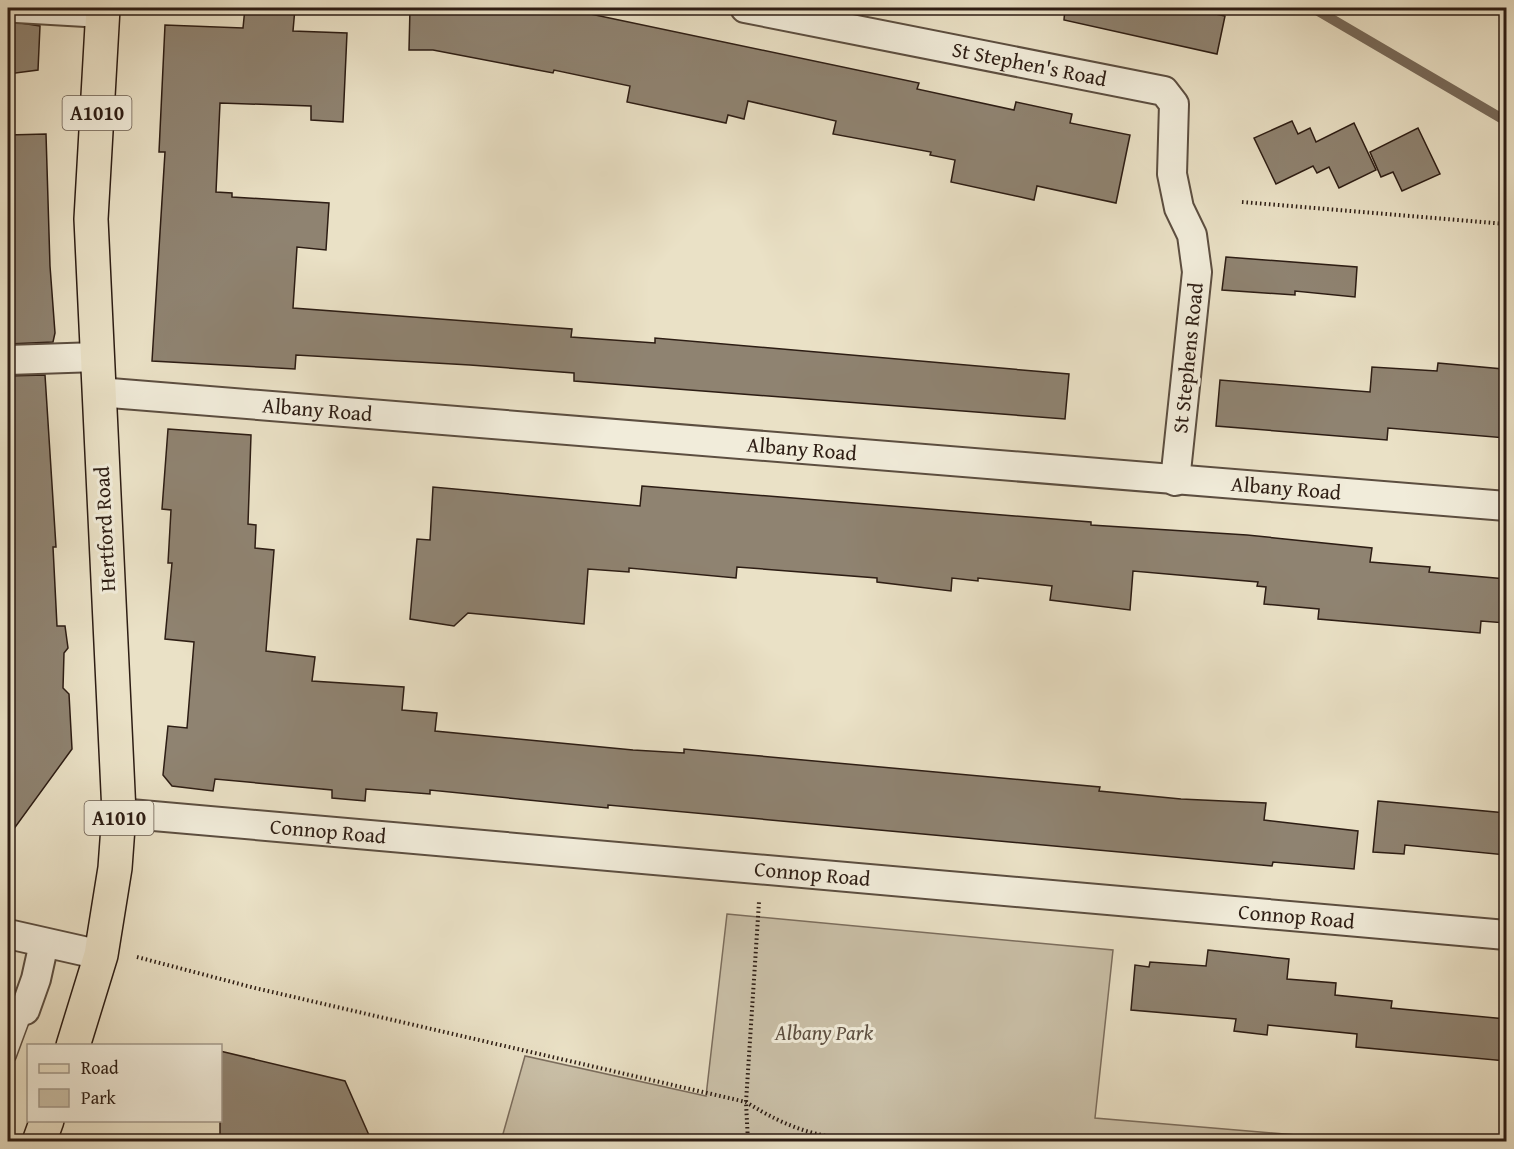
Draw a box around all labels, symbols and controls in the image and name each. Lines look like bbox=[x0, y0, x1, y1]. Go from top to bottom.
street label: St Stephen's Road bbox=[950, 33, 1110, 94]
road number: A1010 bbox=[63, 96, 132, 130]
street label: St Stephens Road bbox=[1164, 280, 1211, 435]
street label: Albany Road bbox=[261, 389, 374, 429]
street label: Albany Road bbox=[746, 429, 859, 468]
street label: Hertford Road bbox=[86, 465, 123, 593]
street label: Albany Road bbox=[1230, 468, 1343, 508]
road number: A1010 bbox=[84, 801, 154, 835]
street label: Connop Road bbox=[269, 810, 388, 852]
street label: Connop Road bbox=[753, 853, 872, 894]
street label: Connop Road bbox=[1237, 896, 1357, 937]
park label: Albany Park bbox=[774, 1017, 874, 1048]
legend bbox=[27, 1044, 222, 1122]
text: Road bbox=[81, 1054, 119, 1081]
text: Park bbox=[81, 1084, 117, 1111]

